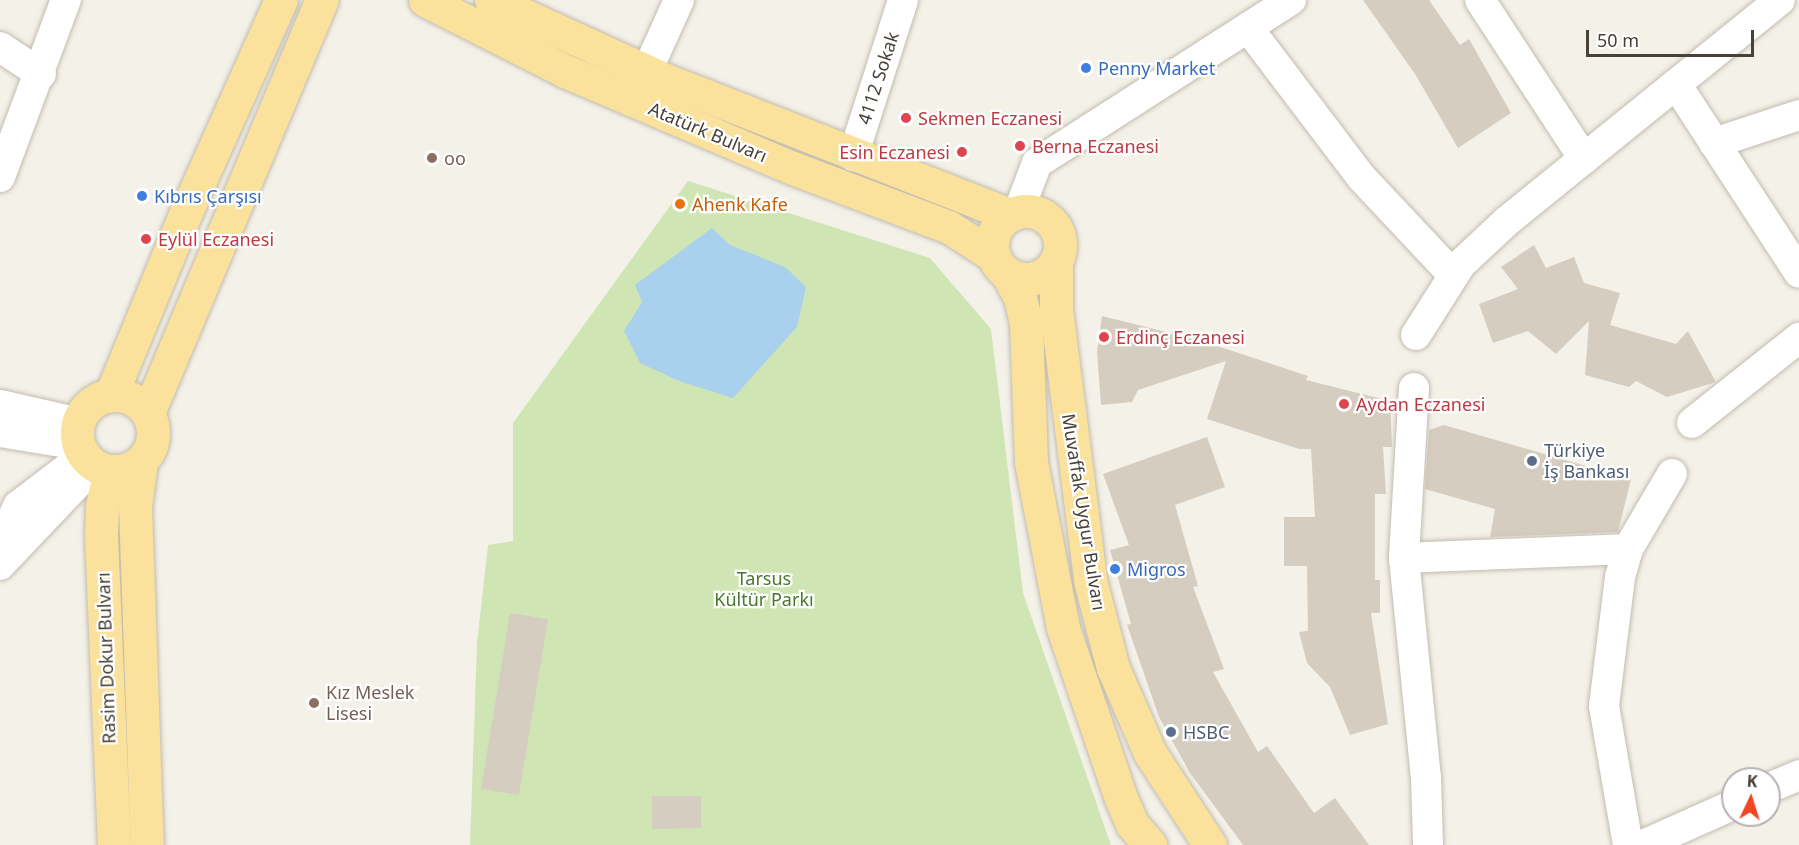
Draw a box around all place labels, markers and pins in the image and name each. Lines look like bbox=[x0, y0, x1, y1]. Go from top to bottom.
place label: Penny Market bbox=[1098, 57, 1215, 79]
marker: Penny Market bbox=[1079, 61, 1093, 75]
place label: Sekmen Eczanesi bbox=[918, 107, 1062, 129]
marker: Sekmen Eczanesi bbox=[899, 111, 913, 125]
place label: Berna Eczanesi bbox=[1032, 135, 1159, 157]
marker: Berna Eczanesi bbox=[1013, 139, 1027, 153]
place label: Esin Eczanesi bbox=[839, 141, 950, 163]
marker: Esin Eczanesi bbox=[955, 145, 969, 159]
place label: oo bbox=[444, 147, 466, 169]
marker: oo bbox=[425, 151, 439, 165]
place label: Kıbrıs Çarşısı bbox=[154, 185, 262, 207]
marker: Kıbrıs Çarşısı bbox=[135, 189, 149, 203]
place label: Ahenk Kafe bbox=[692, 193, 788, 215]
marker: Ahenk Kafe bbox=[673, 197, 687, 211]
place label: Eylül Eczanesi bbox=[158, 228, 274, 250]
marker: Eylül Eczanesi bbox=[139, 232, 153, 246]
place label: Erdinç Eczanesi bbox=[1116, 326, 1245, 348]
marker: Erdinç Eczanesi bbox=[1097, 330, 1111, 344]
place label: Aydan Eczanesi bbox=[1356, 393, 1485, 415]
marker: Aydan Eczanesi bbox=[1337, 397, 1351, 411]
place label: Türkiye İş Bankası bbox=[1544, 440, 1629, 482]
marker: Türkiye İş Bankası bbox=[1525, 454, 1539, 468]
place label: Migros bbox=[1127, 558, 1186, 580]
marker: Migros bbox=[1108, 562, 1122, 576]
place label: Kız Meslek Lisesi bbox=[326, 682, 414, 724]
marker: Kız Meslek Lisesi bbox=[307, 696, 321, 710]
place label: HSBC bbox=[1183, 721, 1229, 743]
marker: HSBC bbox=[1164, 725, 1178, 739]

